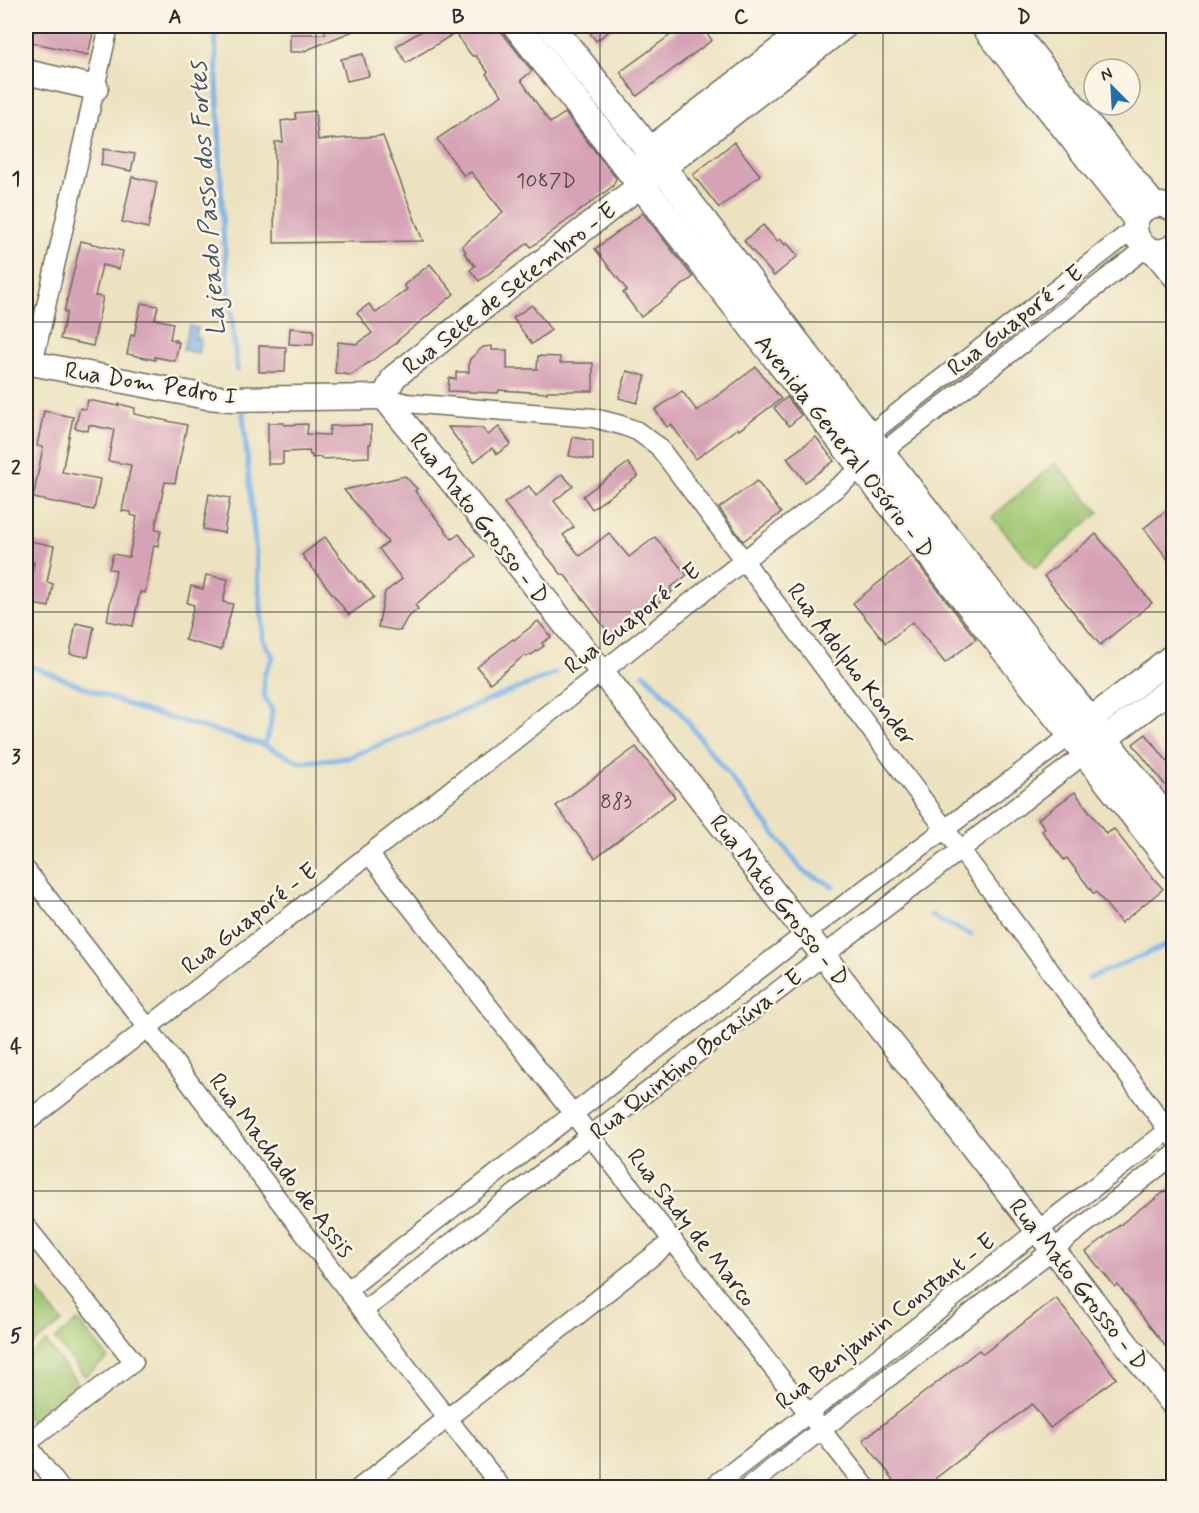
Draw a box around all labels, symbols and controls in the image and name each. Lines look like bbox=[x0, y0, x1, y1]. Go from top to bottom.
text: A bbox=[168, 4, 182, 31]
text: B bbox=[452, 4, 465, 31]
text: C bbox=[734, 4, 749, 31]
text: D bbox=[1017, 4, 1031, 31]
north arrow bbox=[1082, 57, 1142, 117]
water label: Lajeado Passo dos Fortes bbox=[181, 58, 235, 337]
text: N bbox=[1097, 63, 1116, 86]
text: 1 bbox=[12, 166, 20, 193]
house number: 1087D bbox=[516, 167, 576, 195]
street label: Rua Sete de Setembro - E bbox=[396, 196, 623, 383]
street label: Rua Guaporé - E bbox=[941, 258, 1090, 384]
street label: Avenida General Osório - D bbox=[747, 329, 941, 565]
street label: Rua Dom Pedro I bbox=[62, 356, 239, 413]
street label: Rua Mato Grosso - D bbox=[402, 427, 556, 611]
text: 2 bbox=[11, 455, 21, 482]
street label: Rua Guaporé - E bbox=[558, 556, 707, 682]
street label: Rua Adolpho Konder bbox=[779, 577, 922, 753]
text: 3 bbox=[11, 744, 21, 771]
house number: 883 bbox=[600, 788, 632, 816]
street label: Rua Mato Grosso - D bbox=[702, 809, 856, 993]
street label: Rua Guaporé - E bbox=[175, 856, 324, 982]
street label: Rua Quintino Bocaiúva - E bbox=[584, 962, 810, 1148]
text: 4 bbox=[10, 1034, 22, 1061]
street label: Rua Machado de Assis bbox=[201, 1067, 360, 1264]
street label: Rua Sady de Marco bbox=[619, 1142, 762, 1313]
street label: Rua Mato Grosso - D bbox=[1001, 1193, 1155, 1377]
street label: Rua Benjamin Constant - E bbox=[770, 1227, 1002, 1418]
text: 5 bbox=[10, 1323, 22, 1350]

